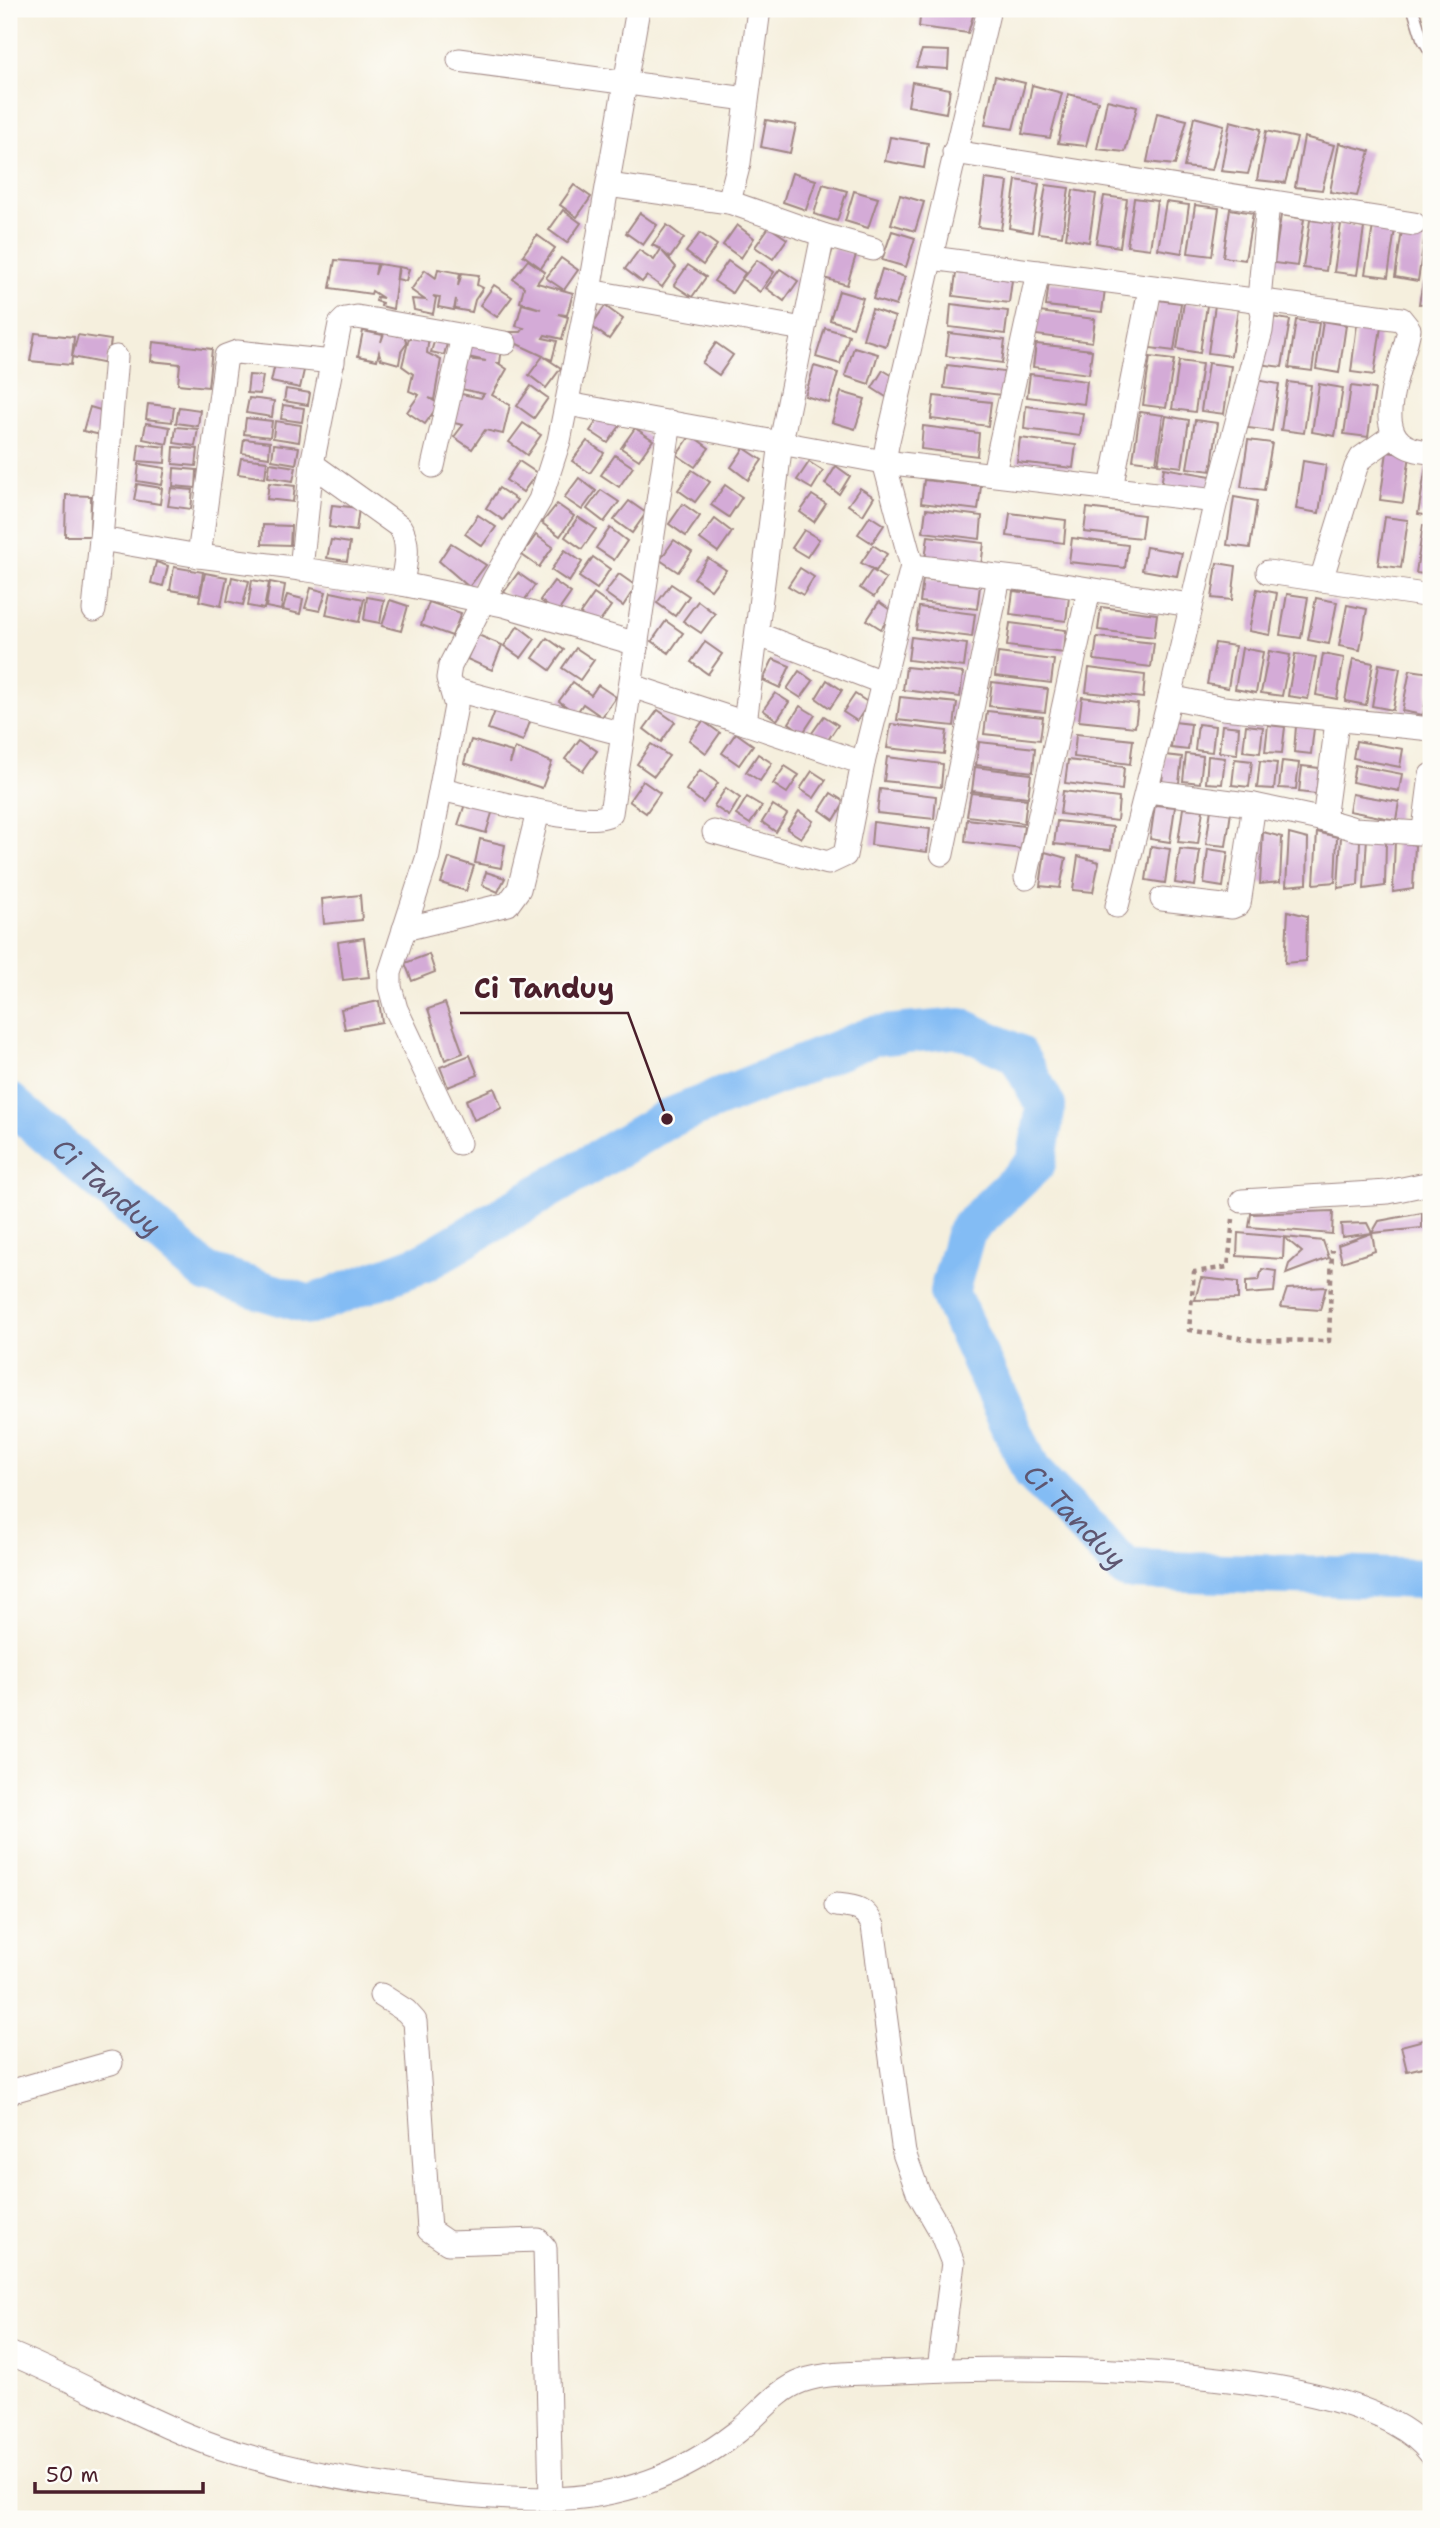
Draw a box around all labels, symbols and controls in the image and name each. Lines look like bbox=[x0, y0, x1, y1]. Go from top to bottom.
callout: Ci Tanduy bbox=[460, 964, 628, 1013]
text: Ci Tanduy bbox=[474, 969, 614, 1007]
water label: Ci Tanduy bbox=[44, 1129, 170, 1245]
water label: Ci Tanduy bbox=[1015, 1455, 1135, 1577]
scale bar bbox=[35, 2451, 203, 2495]
text: 50 m bbox=[46, 2461, 99, 2489]

